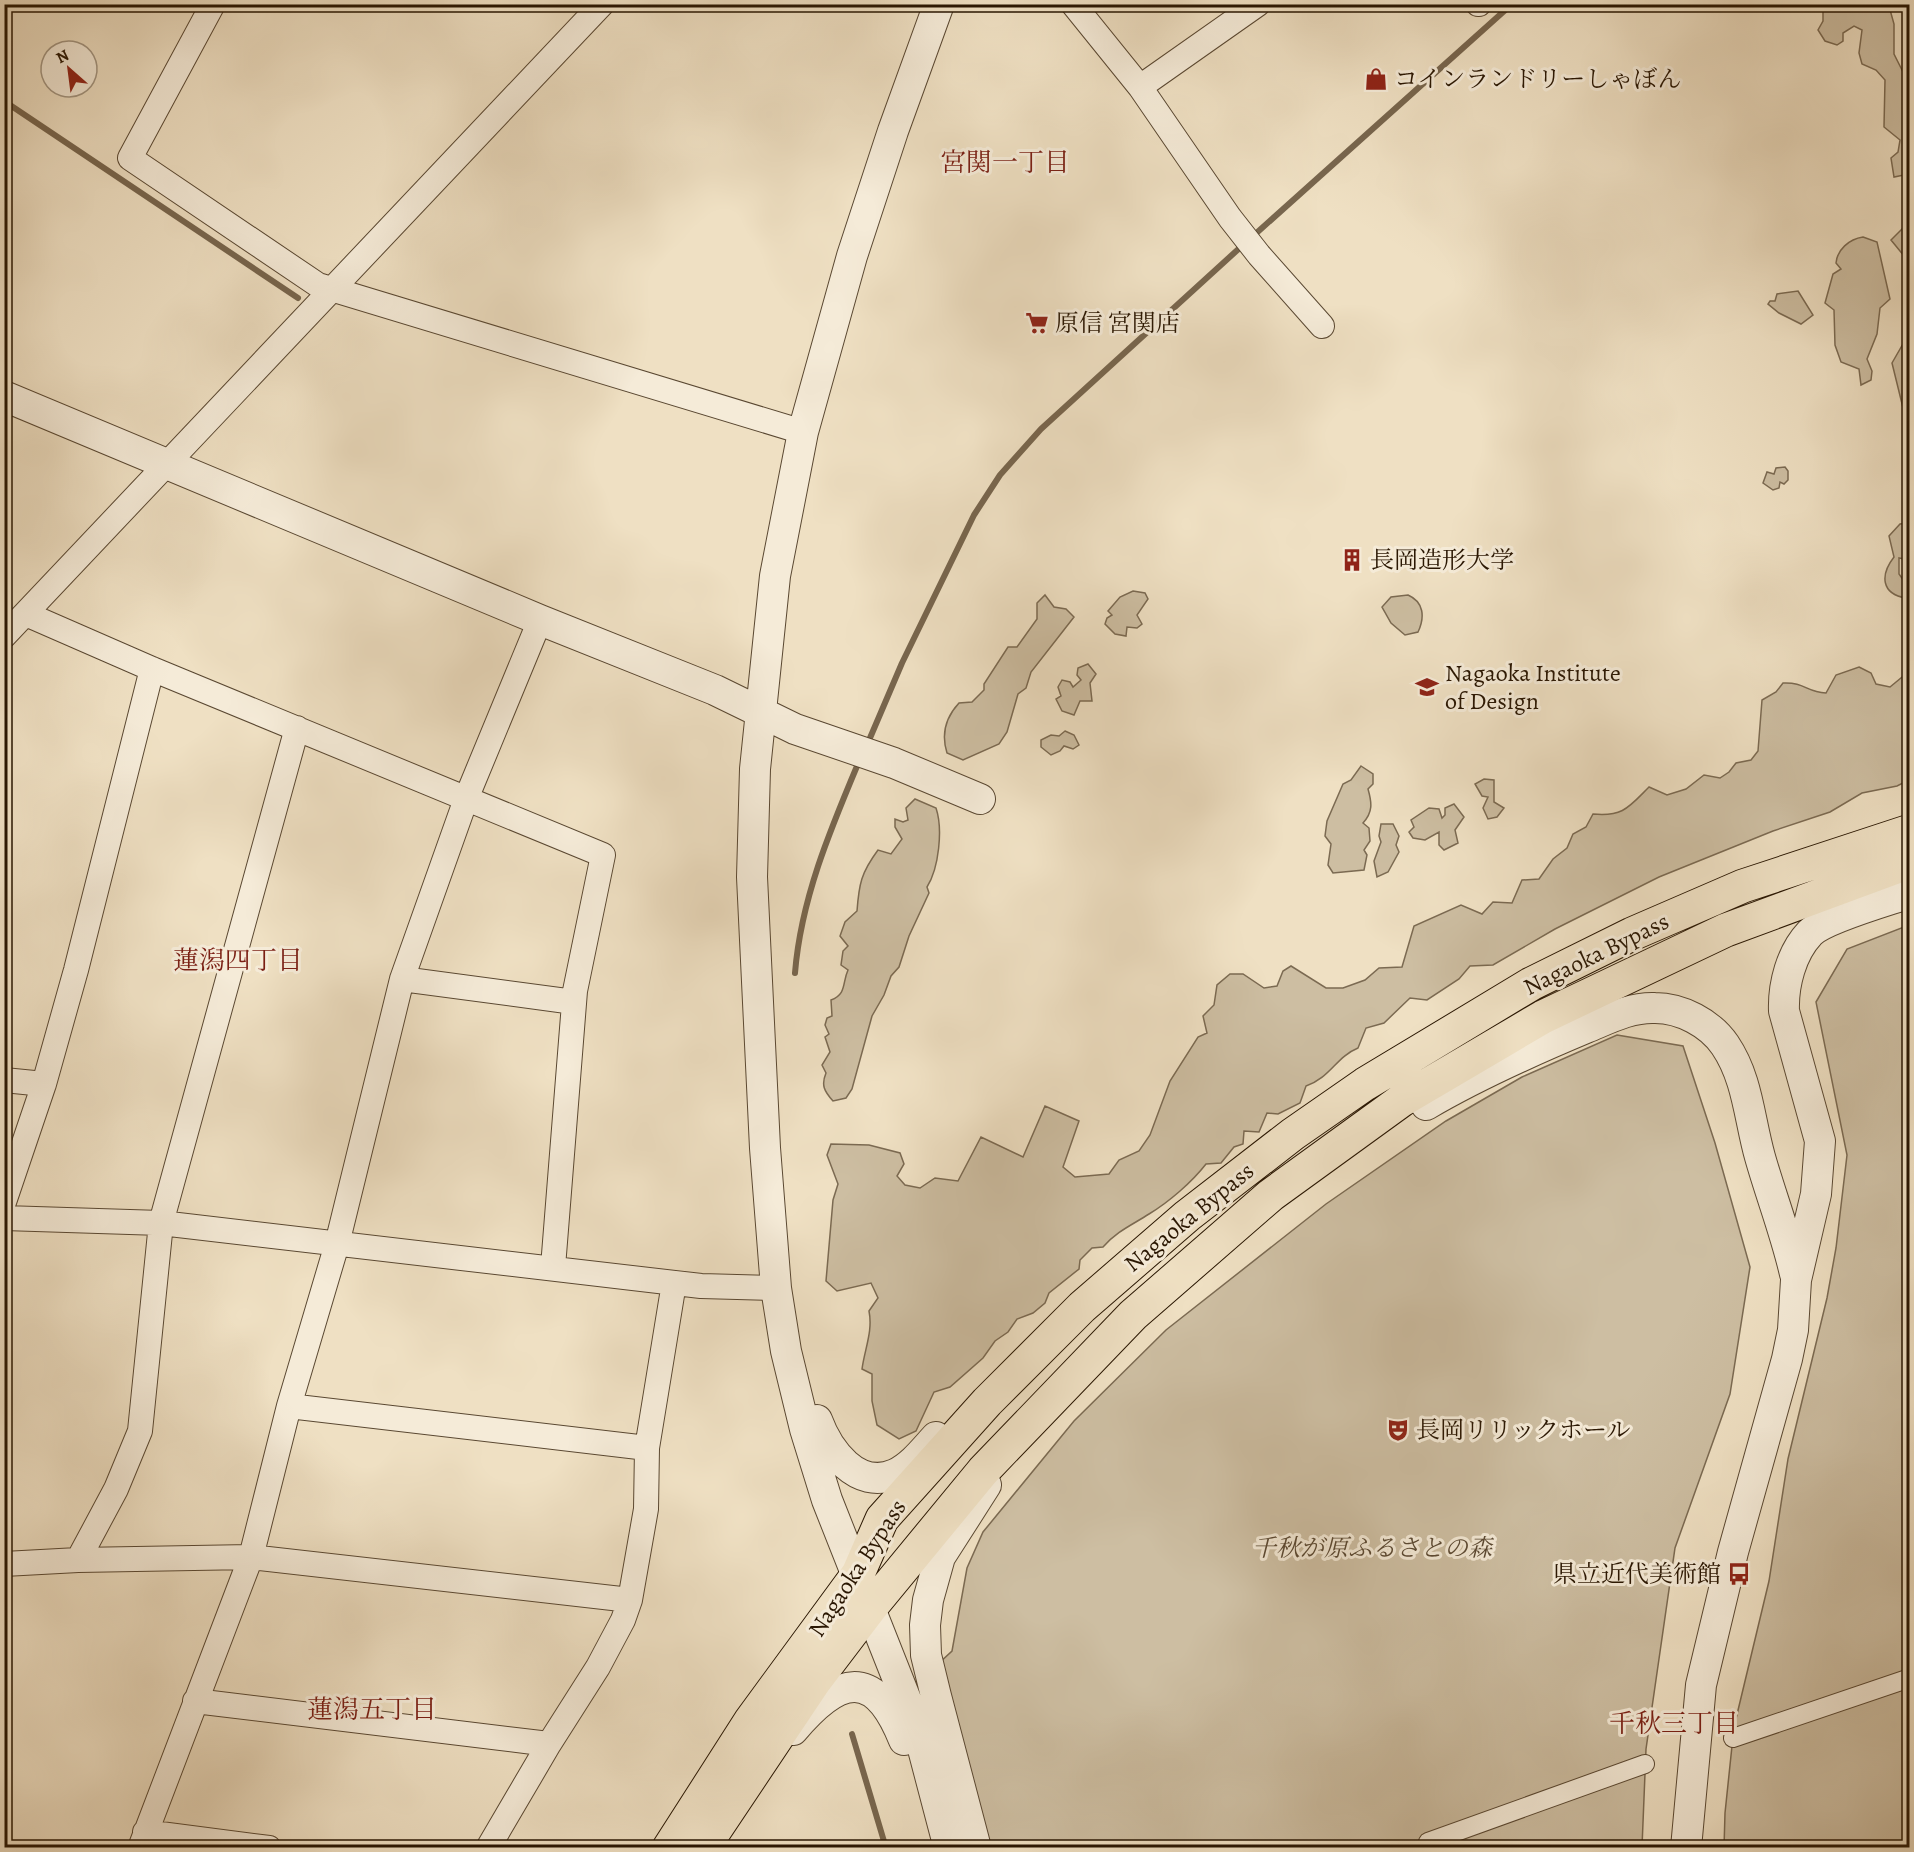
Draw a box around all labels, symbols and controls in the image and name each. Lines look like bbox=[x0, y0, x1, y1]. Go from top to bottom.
north arrow bbox=[39, 39, 99, 99]
text: N bbox=[52, 44, 73, 69]
place label: コインランドリーしゃぼん bbox=[1394, 63, 1681, 95]
shop icon: コインランドリーしゃぼん bbox=[1363, 66, 1389, 92]
district label: 宮関一丁目 bbox=[940, 145, 1070, 180]
place label: 原信 宮関店 bbox=[1055, 307, 1180, 339]
supermarket icon: 原信 宮関店 bbox=[1024, 310, 1050, 336]
place label: 長岡造形大学 bbox=[1370, 544, 1514, 576]
building icon: 長岡造形大学 bbox=[1339, 547, 1365, 573]
place label: Nagaoka Institute of Design bbox=[1445, 657, 1621, 717]
school or university icon: Nagaoka Institute of Design bbox=[1414, 674, 1440, 700]
street label: Nagaoka Bypass bbox=[1518, 905, 1674, 1003]
district label: 蓮潟四丁目 bbox=[173, 943, 303, 978]
street label: Nagaoka Bypass bbox=[1117, 1155, 1261, 1279]
place label: 長岡リリックホール bbox=[1416, 1414, 1631, 1446]
theatre icon: 長岡リリックホール bbox=[1385, 1417, 1411, 1443]
street label: Nagaoka Bypass bbox=[801, 1493, 913, 1643]
park label: 千秋が原ふるさとの森 bbox=[1252, 1532, 1495, 1564]
place label: 県立近代美術館 bbox=[1553, 1558, 1721, 1590]
bus stop icon: 県立近代美術館 bbox=[1726, 1561, 1752, 1587]
district label: 蓮潟五丁目 bbox=[307, 1692, 437, 1727]
district label: 千秋三丁目 bbox=[1609, 1706, 1739, 1741]

